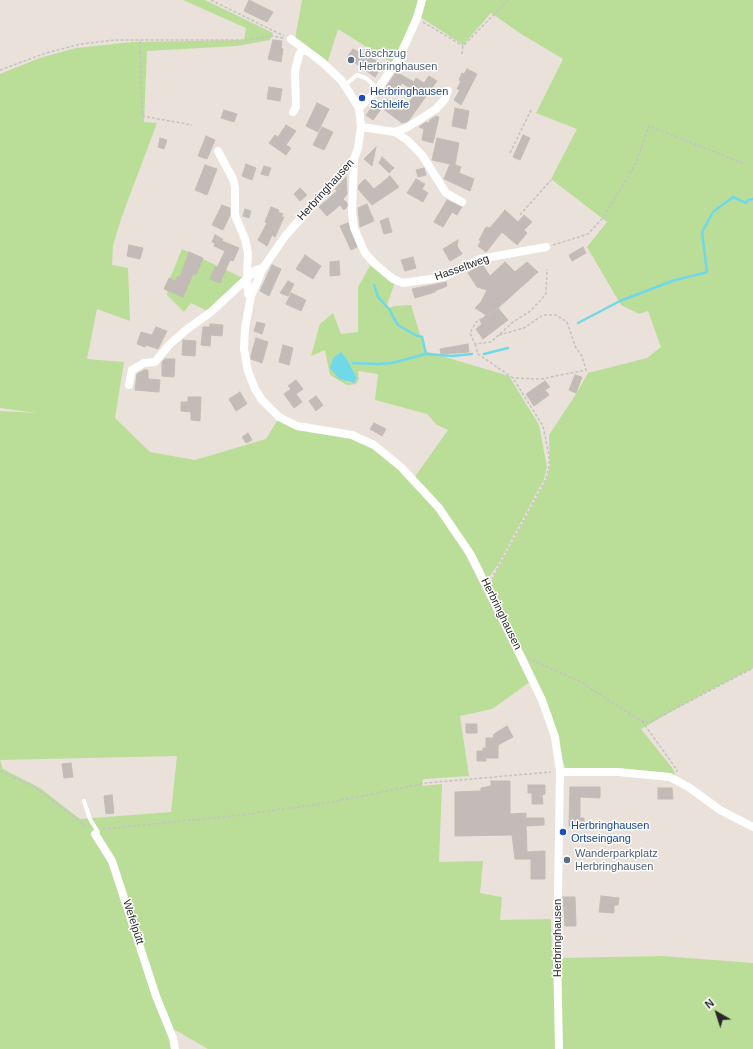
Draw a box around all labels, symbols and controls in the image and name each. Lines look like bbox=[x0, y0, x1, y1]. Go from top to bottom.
place label: Löschzug Herbringhausen bbox=[359, 47, 437, 73]
marker: Löschzug Herbringhausen bbox=[346, 55, 356, 65]
place label: Herbringhausen Schleife bbox=[370, 85, 448, 111]
marker: Herbringhausen Schleife bbox=[357, 93, 367, 103]
street label: Herbringhausen bbox=[295, 156, 357, 224]
street label: Hasseltweg bbox=[433, 252, 491, 284]
street label: Herbringhausen bbox=[478, 576, 524, 652]
place label: Herbringhausen Ortseingang bbox=[571, 819, 649, 845]
marker: Herbringhausen Ortseingang bbox=[558, 827, 568, 837]
place label: Wanderparkplatz Herbringhausen bbox=[575, 847, 658, 873]
marker: Wanderparkplatz Herbringhausen bbox=[562, 855, 572, 865]
street label: Wefelpütt bbox=[120, 898, 146, 946]
street label: Herbringhausen bbox=[551, 899, 565, 977]
north arrow bbox=[697, 993, 737, 1033]
text: N bbox=[703, 997, 716, 1011]

